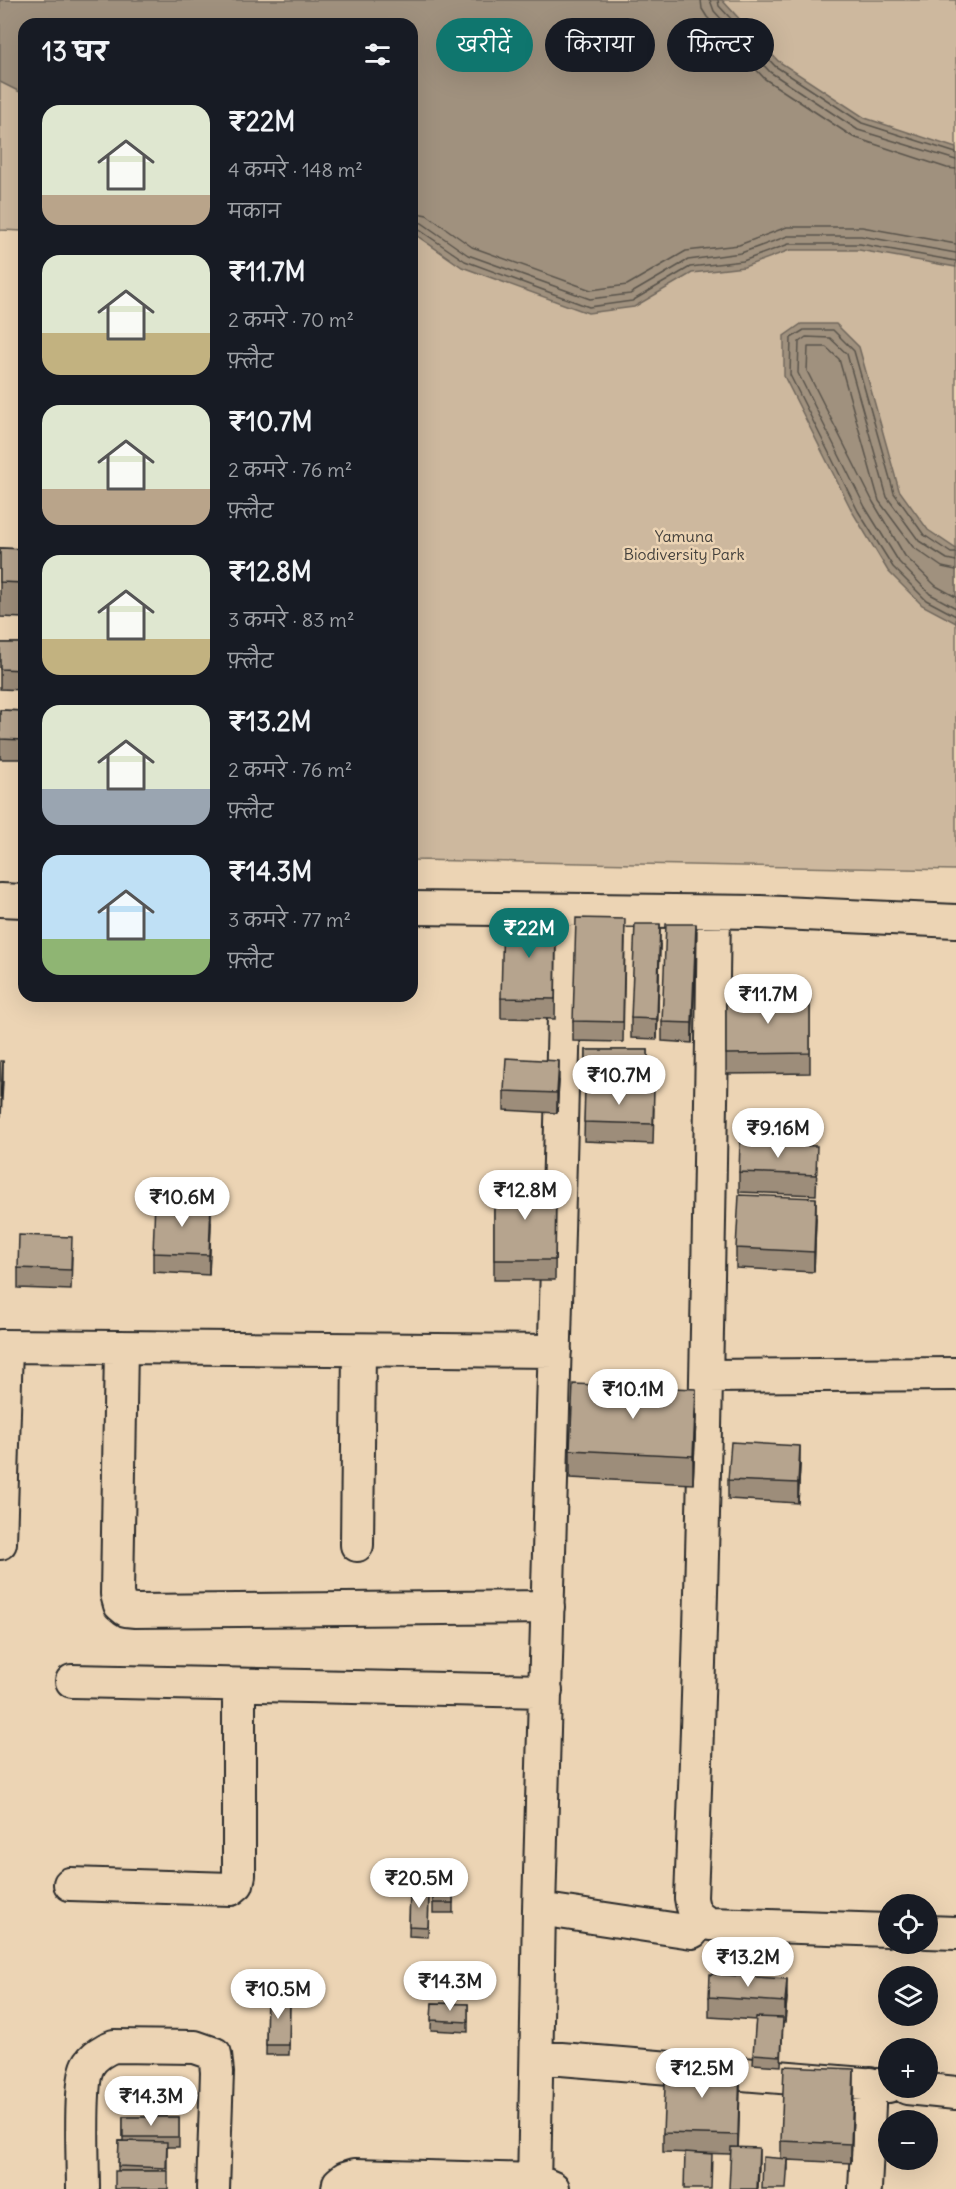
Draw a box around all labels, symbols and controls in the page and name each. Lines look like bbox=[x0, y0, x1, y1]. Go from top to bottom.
chip: खरीदें bbox=[436, 18, 533, 72]
chip: किराया bbox=[545, 18, 655, 72]
chip: फ़िल्टर bbox=[667, 18, 774, 72]
text: 13 घर bbox=[42, 35, 108, 68]
icon: filters bbox=[361, 38, 394, 71]
text: ₹22M bbox=[228, 105, 295, 138]
icon: home bbox=[90, 129, 162, 201]
text: 4 कमरे · 148 m² bbox=[228, 157, 363, 182]
text: मकान bbox=[228, 198, 281, 223]
text: ₹11.7M bbox=[228, 255, 306, 288]
icon: home bbox=[90, 279, 162, 351]
text: 2 कमरे · 70 m² bbox=[228, 307, 354, 332]
text: फ़्लैट bbox=[228, 348, 274, 373]
text: ₹10.7M bbox=[228, 405, 313, 438]
icon: home bbox=[90, 429, 162, 501]
text: 2 कमरे · 76 m² bbox=[228, 457, 352, 482]
text: फ़्लैट bbox=[228, 498, 274, 523]
park label: Yamuna Biodiversity Park bbox=[623, 526, 745, 564]
text: ₹12.8M bbox=[228, 555, 312, 588]
icon: home bbox=[90, 579, 162, 651]
text: 3 कमरे · 83 m² bbox=[228, 607, 354, 632]
text: फ़्लैट bbox=[228, 648, 274, 673]
text: ₹13.2M bbox=[228, 705, 312, 738]
icon: home bbox=[90, 729, 162, 801]
text: 2 कमरे · 76 m² bbox=[228, 757, 352, 782]
text: फ़्लैट bbox=[228, 798, 274, 823]
text: ₹14.3M bbox=[228, 855, 312, 888]
icon: home bbox=[90, 879, 162, 951]
text: 3 कमरे · 77 m² bbox=[228, 907, 351, 932]
pin: ₹22M bbox=[493, 908, 565, 959]
text: ₹22M bbox=[503, 915, 555, 940]
text: फ़्लैट bbox=[228, 948, 274, 973]
pin: ₹11.7M bbox=[719, 974, 817, 1025]
text: ₹11.7M bbox=[738, 981, 798, 1006]
pin: ₹10.7M bbox=[570, 1055, 668, 1106]
text: ₹10.7M bbox=[587, 1062, 652, 1087]
pin: ₹9.16M bbox=[729, 1108, 827, 1159]
text: ₹9.16M bbox=[746, 1115, 810, 1140]
pin: ₹12.8M bbox=[476, 1170, 574, 1221]
pin: ₹10.6M bbox=[133, 1177, 231, 1228]
text: ₹12.8M bbox=[493, 1177, 557, 1202]
text: ₹10.6M bbox=[149, 1184, 215, 1209]
pin: ₹10.1M bbox=[584, 1369, 682, 1420]
text: ₹10.1M bbox=[602, 1376, 664, 1401]
pin: ₹20.5M bbox=[370, 1858, 468, 1909]
text: ₹20.5M bbox=[384, 1865, 454, 1890]
map controls bbox=[878, 1894, 938, 2170]
button: locate bbox=[878, 1894, 938, 1954]
pin: ₹13.2M bbox=[699, 1937, 797, 1988]
text: ₹13.2M bbox=[716, 1944, 780, 1969]
pin: ₹14.3M bbox=[401, 1961, 499, 2012]
button: layers bbox=[878, 1966, 938, 2026]
text: ₹14.3M bbox=[418, 1968, 482, 1993]
pin: ₹10.5M bbox=[229, 1969, 327, 2020]
text: ₹10.5M bbox=[245, 1976, 311, 2001]
button: + bbox=[878, 2038, 938, 2098]
pin: ₹12.5M bbox=[653, 2048, 751, 2099]
text: ₹12.5M bbox=[670, 2055, 734, 2080]
pin: ₹14.3M bbox=[102, 2076, 200, 2127]
text: ₹14.3M bbox=[119, 2083, 183, 2108]
button: − bbox=[878, 2110, 938, 2170]

